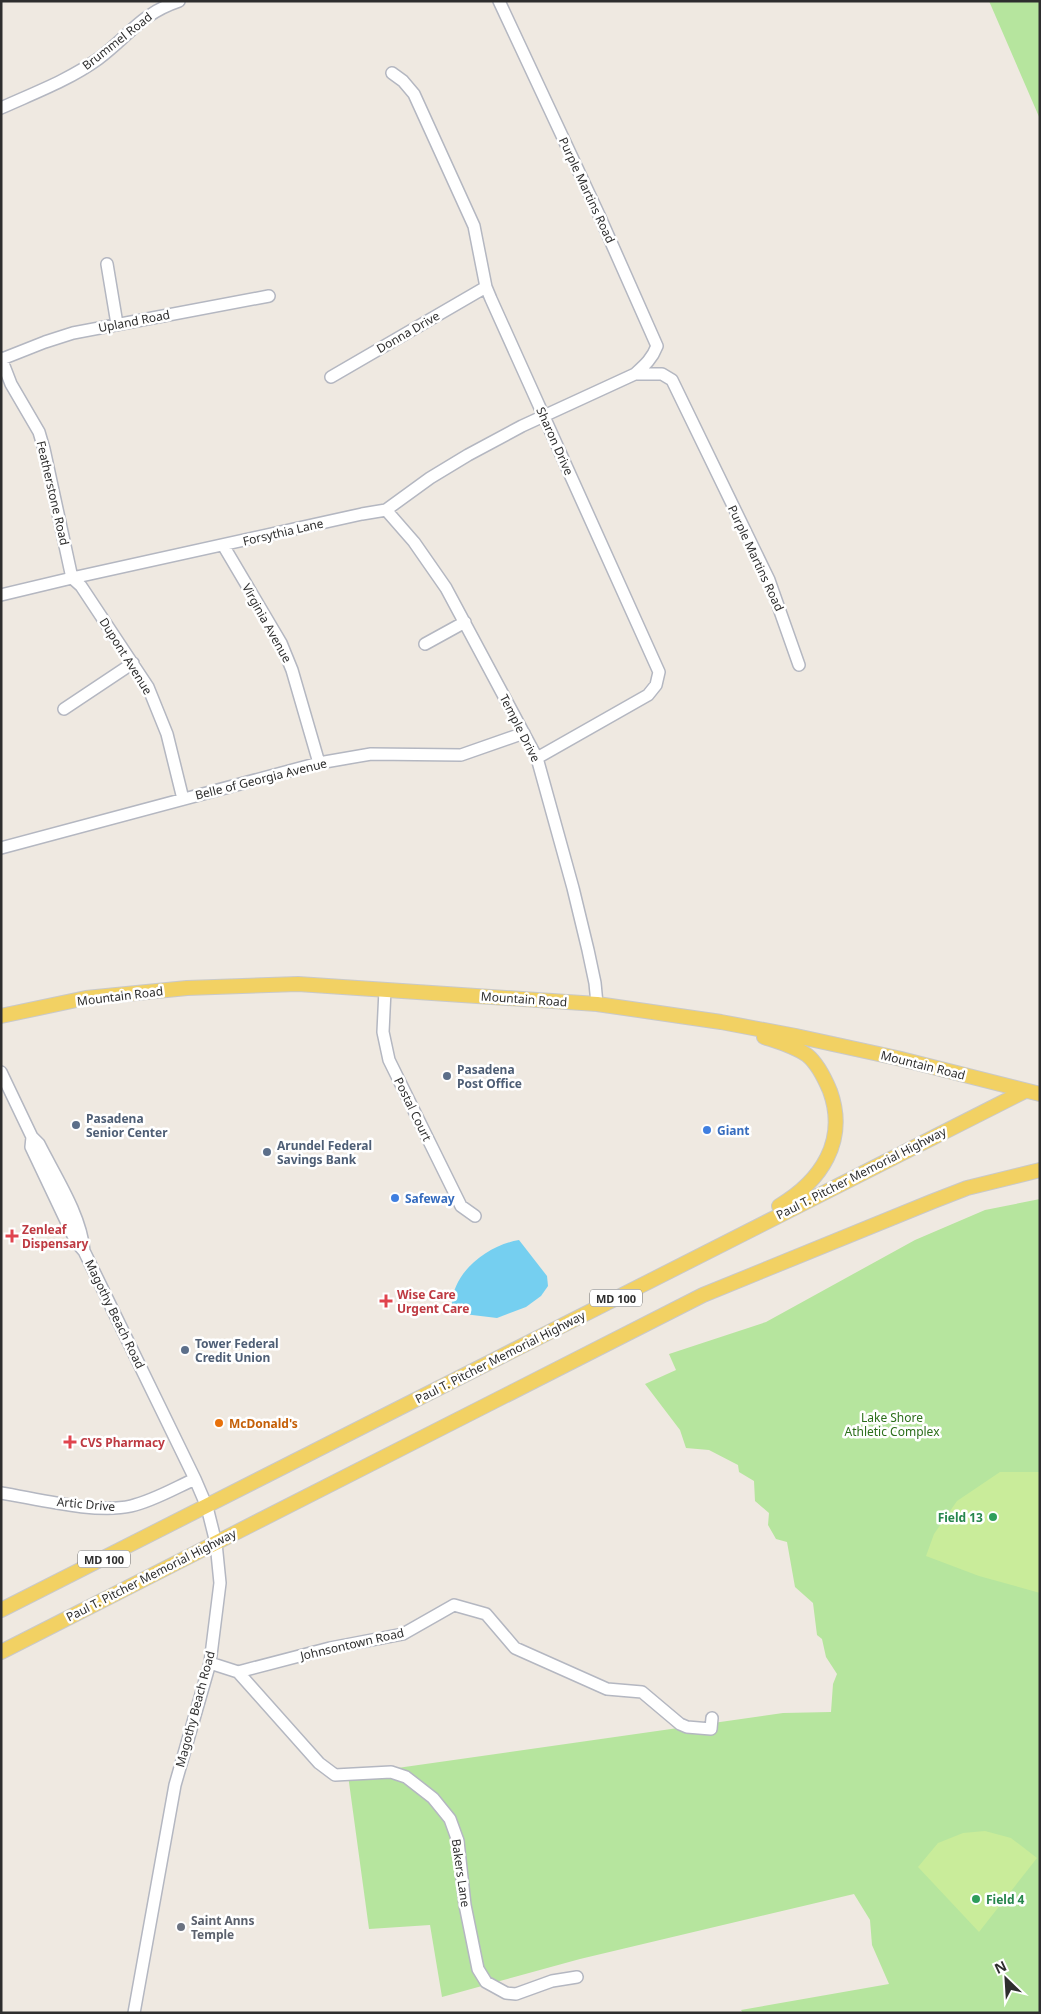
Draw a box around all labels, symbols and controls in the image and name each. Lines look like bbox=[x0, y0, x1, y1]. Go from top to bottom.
street label: Brummel Road bbox=[78, 8, 156, 74]
street label: Purple Martins Road bbox=[555, 134, 619, 246]
street label: Upland Road bbox=[97, 306, 171, 336]
street label: Donna Drive bbox=[373, 307, 443, 357]
street label: Sharon Drive bbox=[532, 404, 578, 478]
street label: Featherstone Road bbox=[33, 439, 73, 547]
street label: Purple Martins Road bbox=[724, 502, 788, 614]
street label: Forsythia Lane bbox=[241, 514, 325, 550]
street label: Virginia Avenue bbox=[238, 580, 296, 666]
street label: Dupont Avenue bbox=[96, 614, 157, 698]
street label: Temple Drive bbox=[496, 691, 544, 765]
street label: Belle of Georgia Avenue bbox=[193, 754, 329, 804]
street label: Mountain Road bbox=[76, 982, 164, 1010]
street label: Mountain Road bbox=[480, 988, 568, 1010]
street label: Mountain Road bbox=[879, 1046, 967, 1084]
place label: Pasadena Post Office bbox=[457, 1061, 522, 1092]
marker: Pasadena Post Office bbox=[441, 1070, 453, 1082]
street label: Postal Court bbox=[390, 1074, 436, 1144]
place label: Pasadena Senior Center bbox=[86, 1110, 168, 1141]
marker: Pasadena Senior Center bbox=[70, 1119, 82, 1131]
place label: Giant bbox=[717, 1122, 749, 1139]
street label: Paul T. Pitcher Memorial Highway bbox=[773, 1122, 950, 1223]
marker: Giant bbox=[701, 1124, 713, 1136]
place label: Arundel Federal Savings Bank bbox=[277, 1137, 372, 1168]
marker: Arundel Federal Savings Bank bbox=[261, 1146, 273, 1158]
place label: Safeway bbox=[405, 1190, 455, 1207]
marker: Safeway bbox=[389, 1192, 401, 1204]
place label: Zenleaf Dispensary bbox=[22, 1221, 89, 1252]
marker: Zenleaf Dispensary bbox=[6, 1230, 18, 1242]
street label: Magothy Beach Road bbox=[81, 1256, 149, 1372]
place label: Wise Care Urgent Care bbox=[397, 1286, 469, 1317]
road number: MD 100 bbox=[590, 1290, 642, 1306]
marker: Wise Care Urgent Care bbox=[379, 1294, 393, 1308]
street label: Paul T. Pitcher Memorial Highway bbox=[412, 1306, 589, 1407]
place label: Tower Federal Credit Union bbox=[195, 1335, 279, 1366]
marker: Tower Federal Credit Union bbox=[179, 1344, 191, 1356]
park label: Lake Shore Athletic Complex bbox=[844, 1409, 940, 1440]
place label: McDonald's bbox=[229, 1415, 298, 1432]
marker: McDonald's bbox=[213, 1417, 225, 1429]
place label: CVS Pharmacy bbox=[80, 1434, 165, 1451]
marker: CVS Pharmacy bbox=[64, 1436, 76, 1448]
street label: Artic Drive bbox=[56, 1493, 116, 1515]
place label: Field 13 bbox=[938, 1509, 983, 1526]
marker: Field 13 bbox=[987, 1511, 999, 1523]
street label: Paul T. Pitcher Memorial Highway bbox=[63, 1524, 240, 1625]
road number: MD 100 bbox=[78, 1550, 130, 1568]
street label: Johnsontown Road bbox=[297, 1624, 406, 1664]
street label: Magothy Beach Road bbox=[171, 1649, 219, 1769]
street label: Bakers Lane bbox=[448, 1838, 474, 1908]
place label: Field 4 bbox=[986, 1891, 1025, 1908]
marker: Field 4 bbox=[970, 1893, 982, 1905]
place label: Saint Anns Temple bbox=[191, 1912, 254, 1943]
marker: Saint Anns Temple bbox=[175, 1921, 187, 1933]
north arrow bbox=[981, 1954, 1031, 2004]
text: N bbox=[991, 1956, 1009, 1978]

